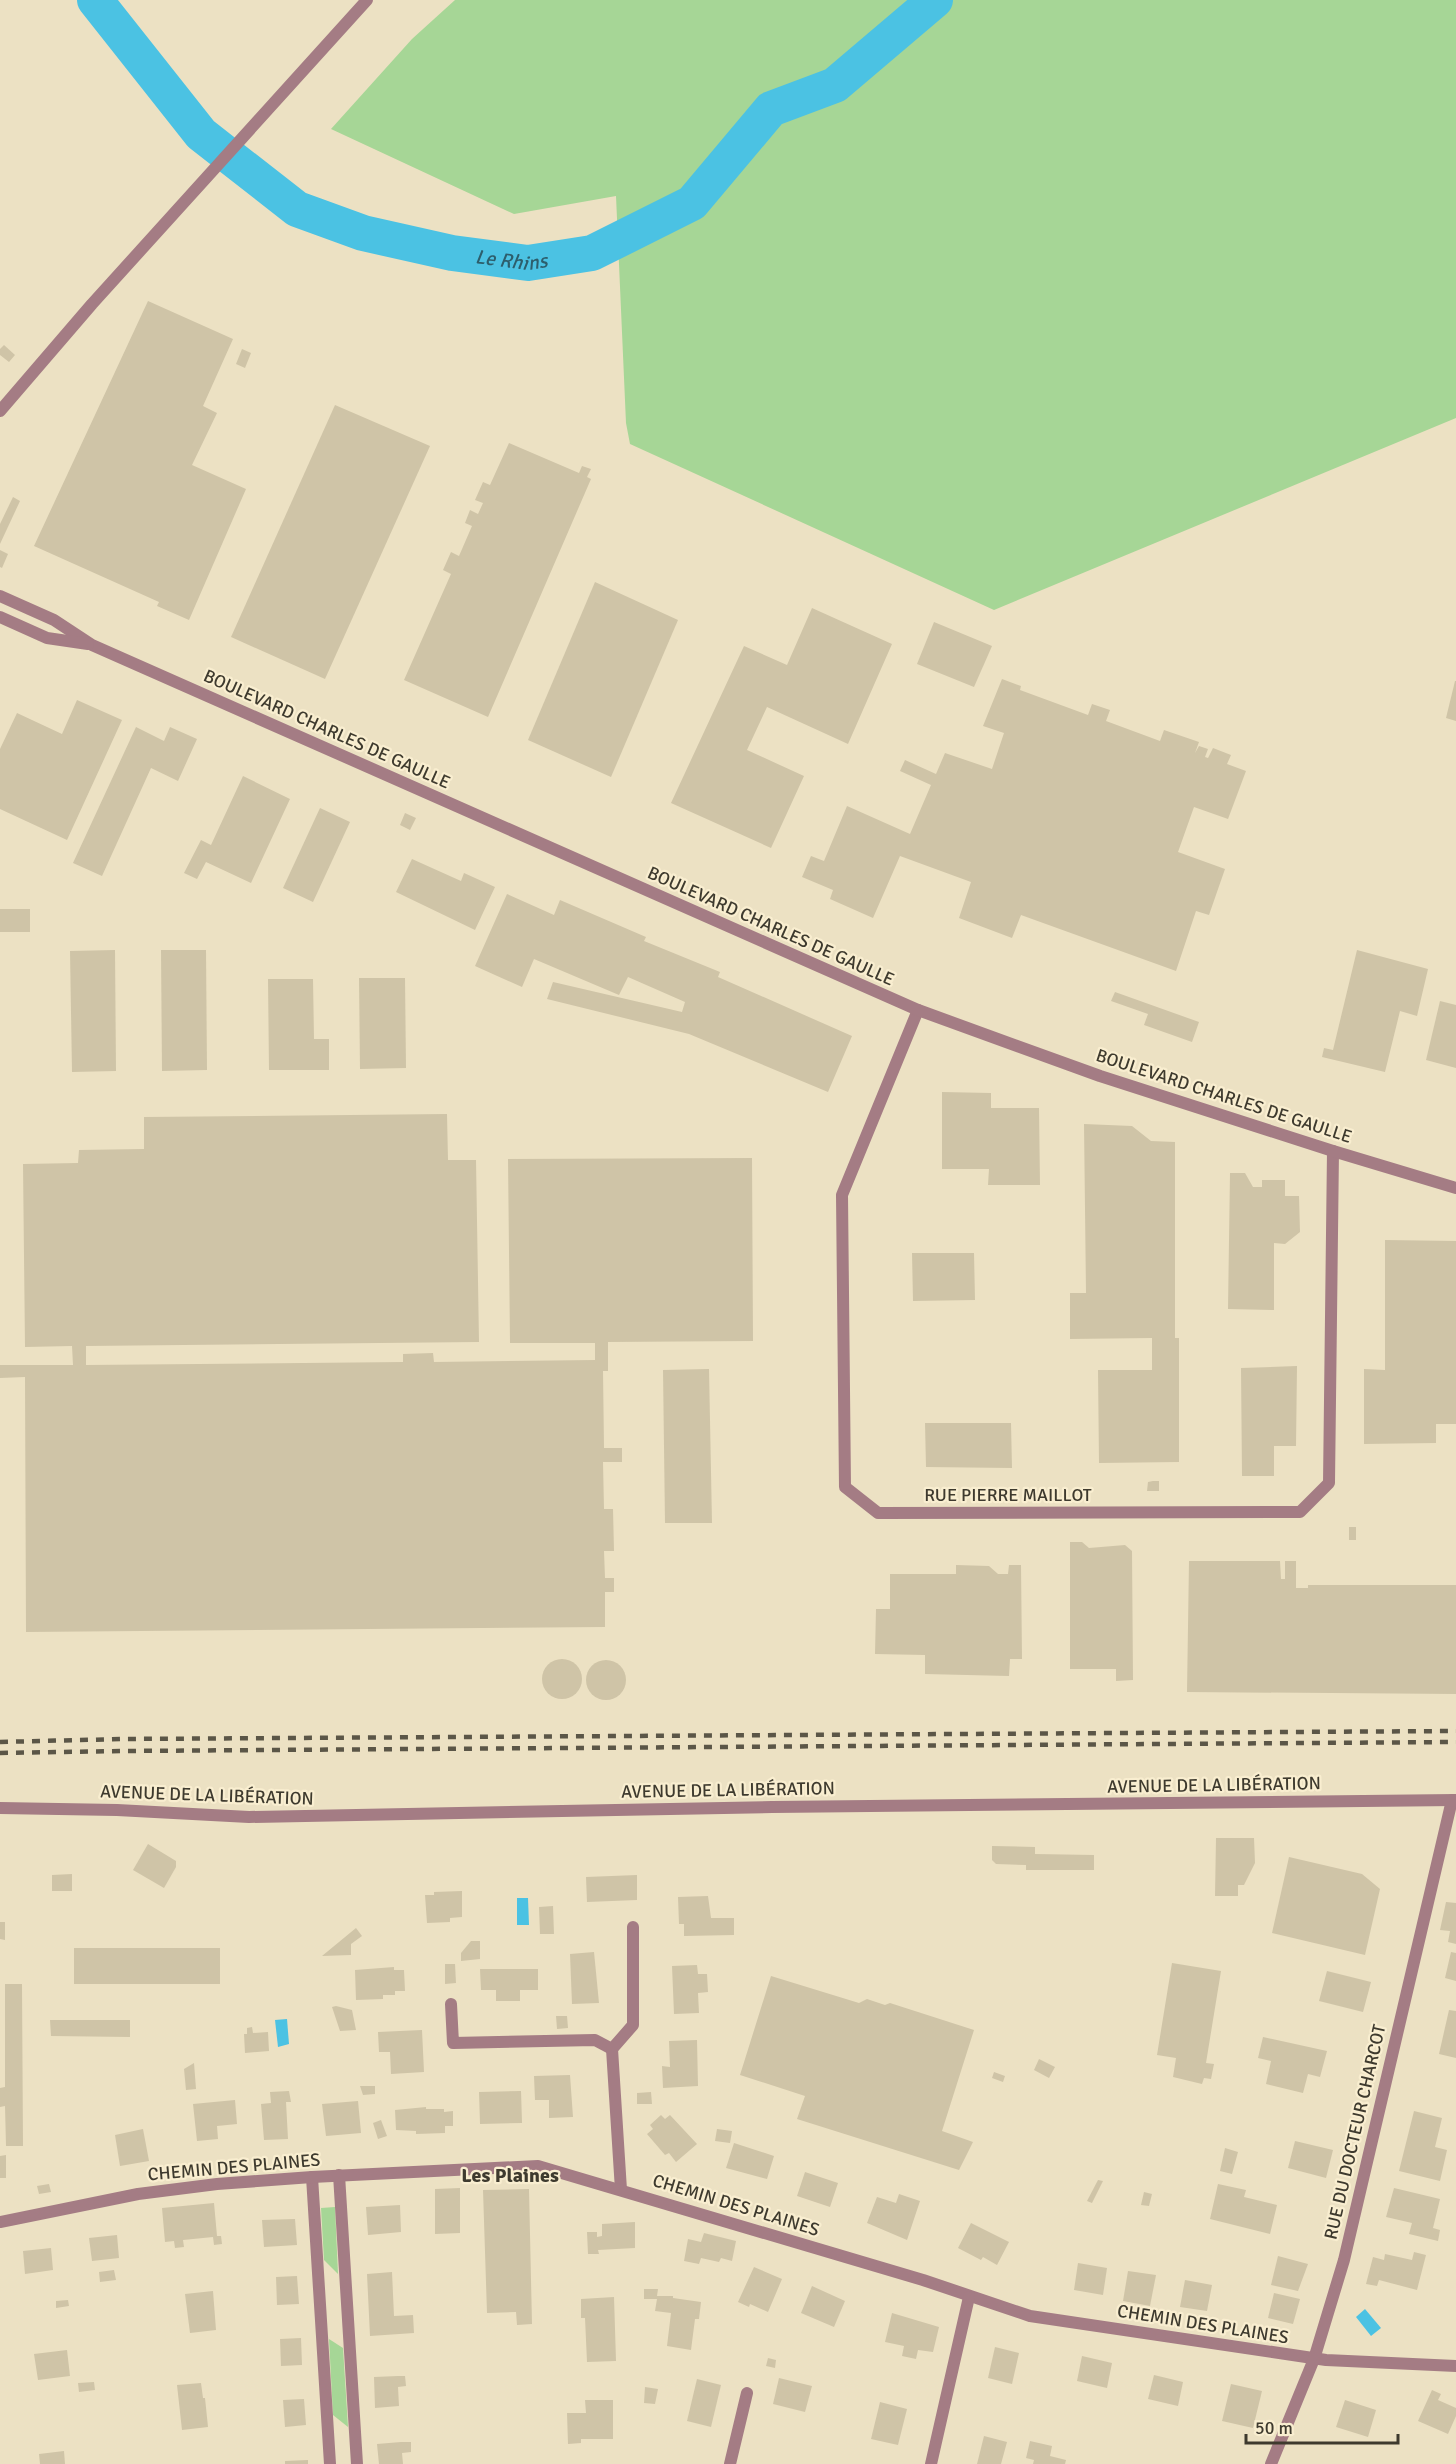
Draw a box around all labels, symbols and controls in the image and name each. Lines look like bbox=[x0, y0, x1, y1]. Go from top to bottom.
water label: Le Rhins bbox=[474, 244, 551, 276]
street label: BOULEVARD CHARLES DE GAULLE bbox=[200, 664, 454, 794]
street label: BOULEVARD CHARLES DE GAULLE bbox=[644, 861, 898, 991]
street label: BOULEVARD CHARLES DE GAULLE bbox=[1093, 1044, 1355, 1148]
street label: RUE PIERRE MAILLOT bbox=[924, 1484, 1092, 1506]
street label: AVENUE DE LA LIBÉRATION bbox=[1107, 1772, 1321, 1798]
street label: AVENUE DE LA LIBÉRATION bbox=[621, 1777, 835, 1803]
street label: AVENUE DE LA LIBÉRATION bbox=[100, 1780, 314, 1810]
street label: RUE DU DOCTEUR CHARCOT bbox=[1320, 2022, 1391, 2242]
street label: CHEMIN DES PLAINES bbox=[147, 2148, 321, 2186]
district label: Les Plaines bbox=[461, 2163, 559, 2188]
street label: CHEMIN DES PLAINES bbox=[650, 2169, 822, 2241]
street label: CHEMIN DES PLAINES bbox=[1116, 2300, 1290, 2348]
scale bar bbox=[1246, 2407, 1398, 2445]
text: 50 m bbox=[1255, 2417, 1293, 2439]

